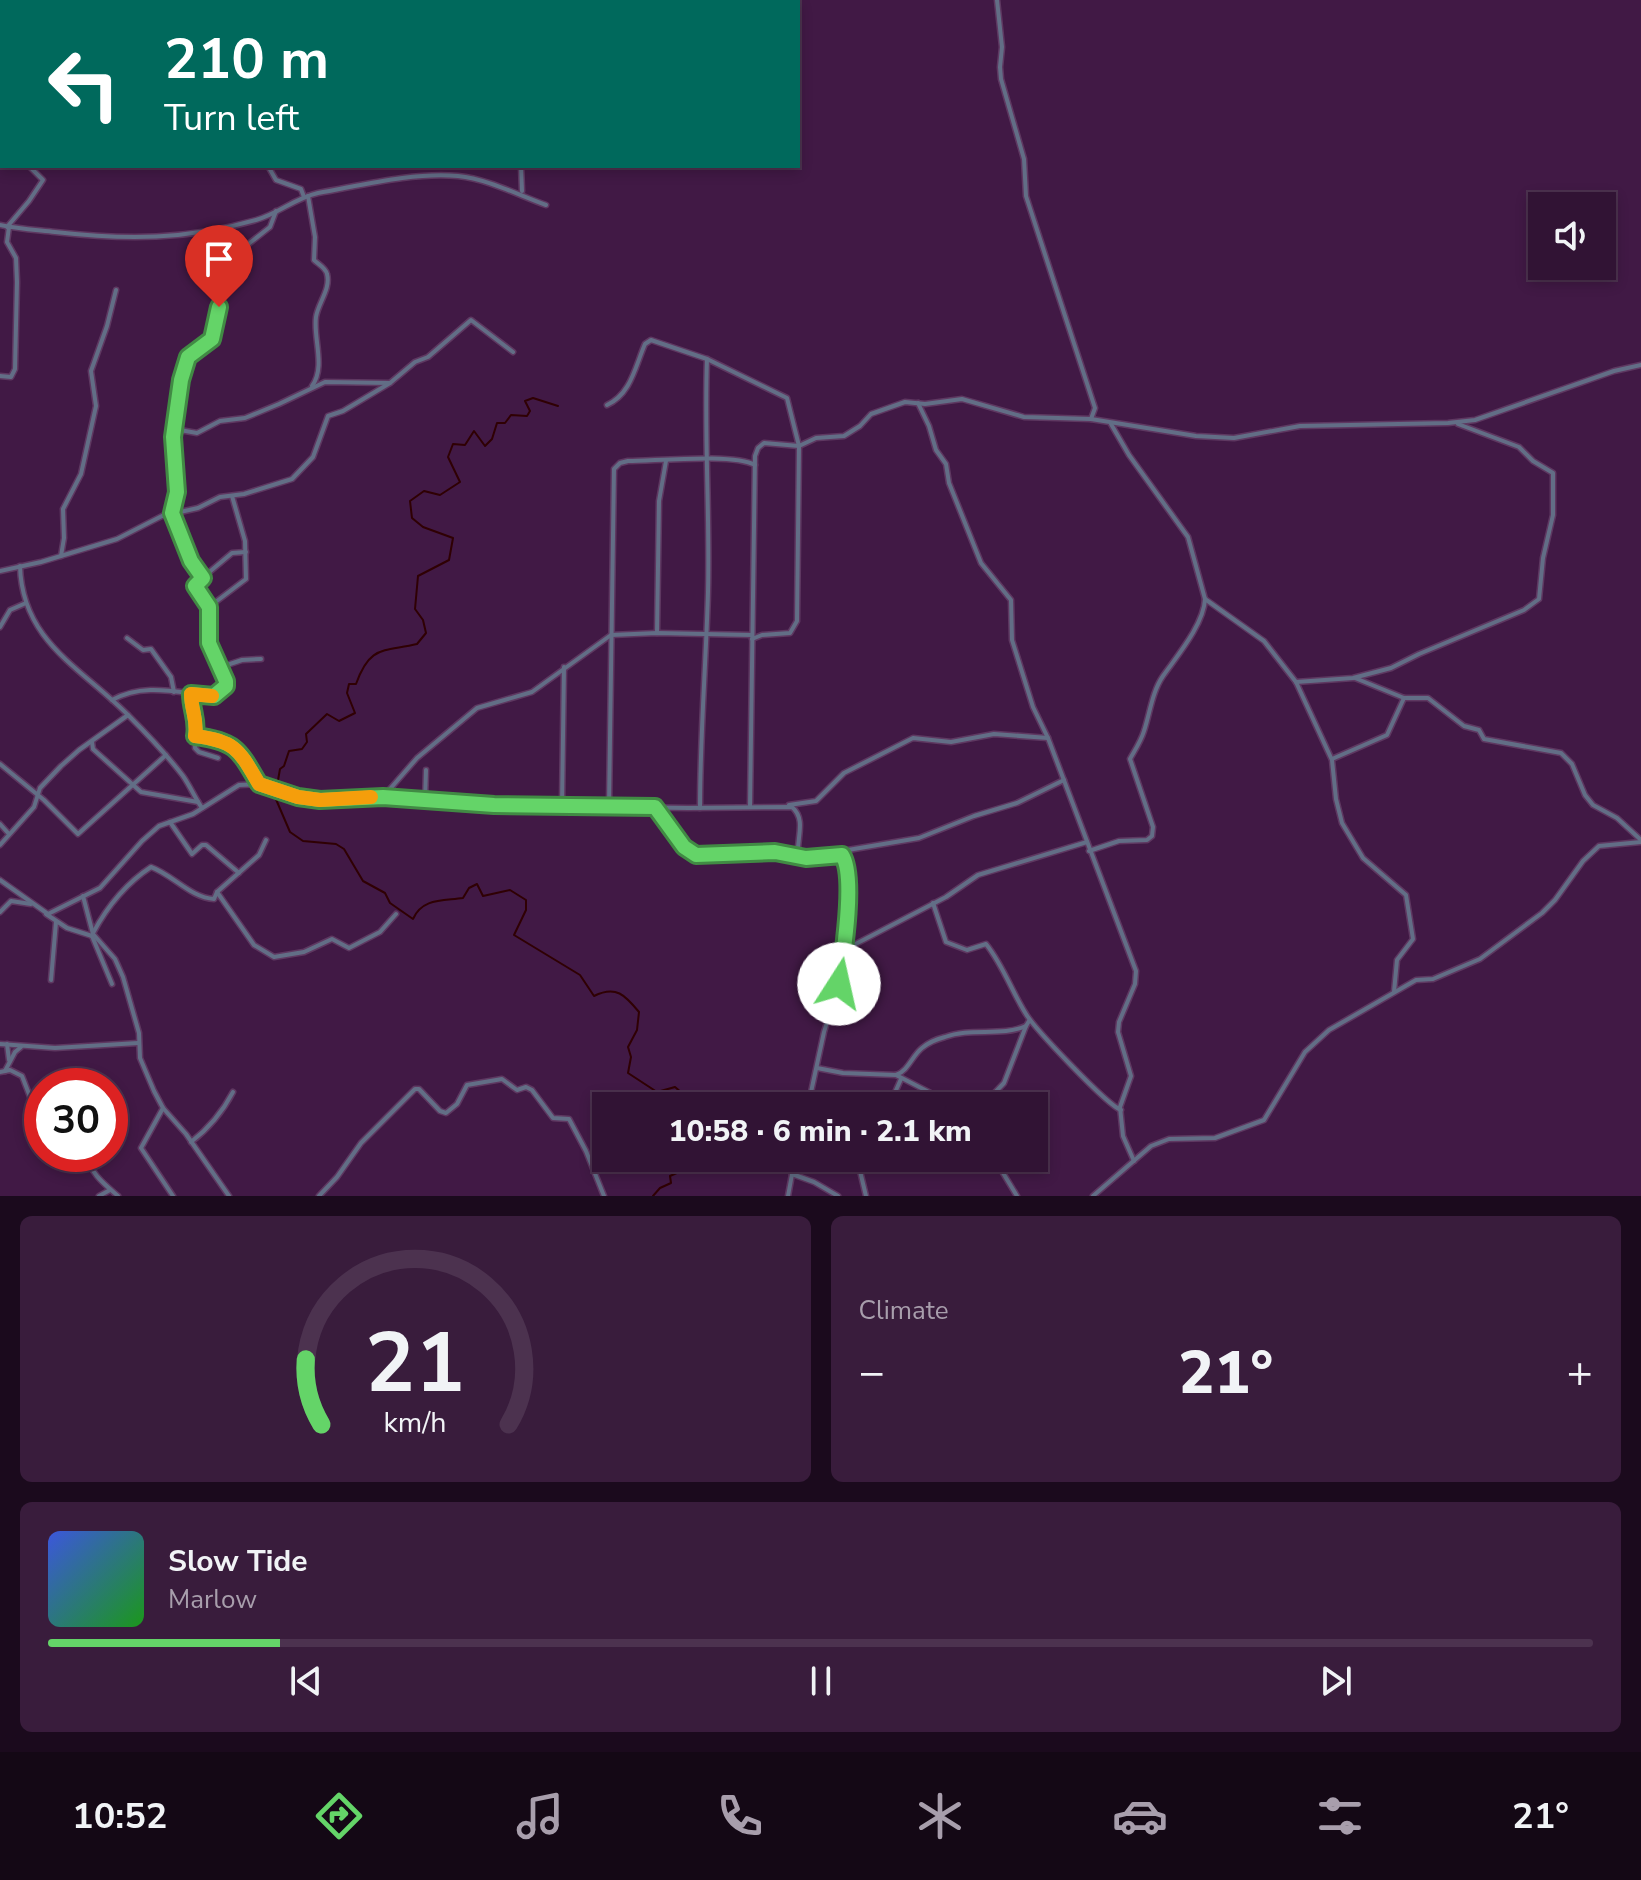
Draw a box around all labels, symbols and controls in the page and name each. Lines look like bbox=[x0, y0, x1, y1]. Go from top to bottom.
text: 210 m bbox=[164, 21, 329, 98]
icon: left bbox=[32, 32, 136, 136]
text: Turn left bbox=[164, 94, 299, 143]
map controls bbox=[1528, 192, 1616, 280]
button: sound bbox=[1528, 192, 1616, 280]
pin bbox=[185, 225, 253, 307]
icon: arrive bbox=[197, 237, 241, 281]
position arrow bbox=[797, 942, 881, 1026]
speed limit sign: 30 bbox=[24, 1068, 128, 1172]
text: 10:58 · 6 min · 2.1 km bbox=[668, 1111, 972, 1152]
text: Climate bbox=[859, 1293, 949, 1328]
text: 21 bbox=[365, 1307, 465, 1420]
text: 21° bbox=[1178, 1332, 1273, 1414]
text: − bbox=[859, 1343, 885, 1403]
text: + bbox=[1567, 1343, 1593, 1403]
text: km/h bbox=[384, 1403, 447, 1442]
text: Slow Tide bbox=[168, 1541, 308, 1582]
text: Marlow bbox=[168, 1582, 257, 1617]
icon: previous bbox=[284, 1659, 328, 1703]
icon: pause bbox=[799, 1659, 843, 1703]
icon: next bbox=[1314, 1659, 1358, 1703]
icon: directions bbox=[311, 1788, 367, 1844]
icon: music bbox=[512, 1788, 568, 1844]
icon: phone bbox=[712, 1788, 768, 1844]
icon: climate bbox=[912, 1788, 968, 1844]
icon: car bbox=[1112, 1788, 1168, 1844]
icon: filters bbox=[1312, 1788, 1368, 1844]
text: 10:52 bbox=[72, 1792, 167, 1841]
text: 21° bbox=[1512, 1792, 1569, 1841]

